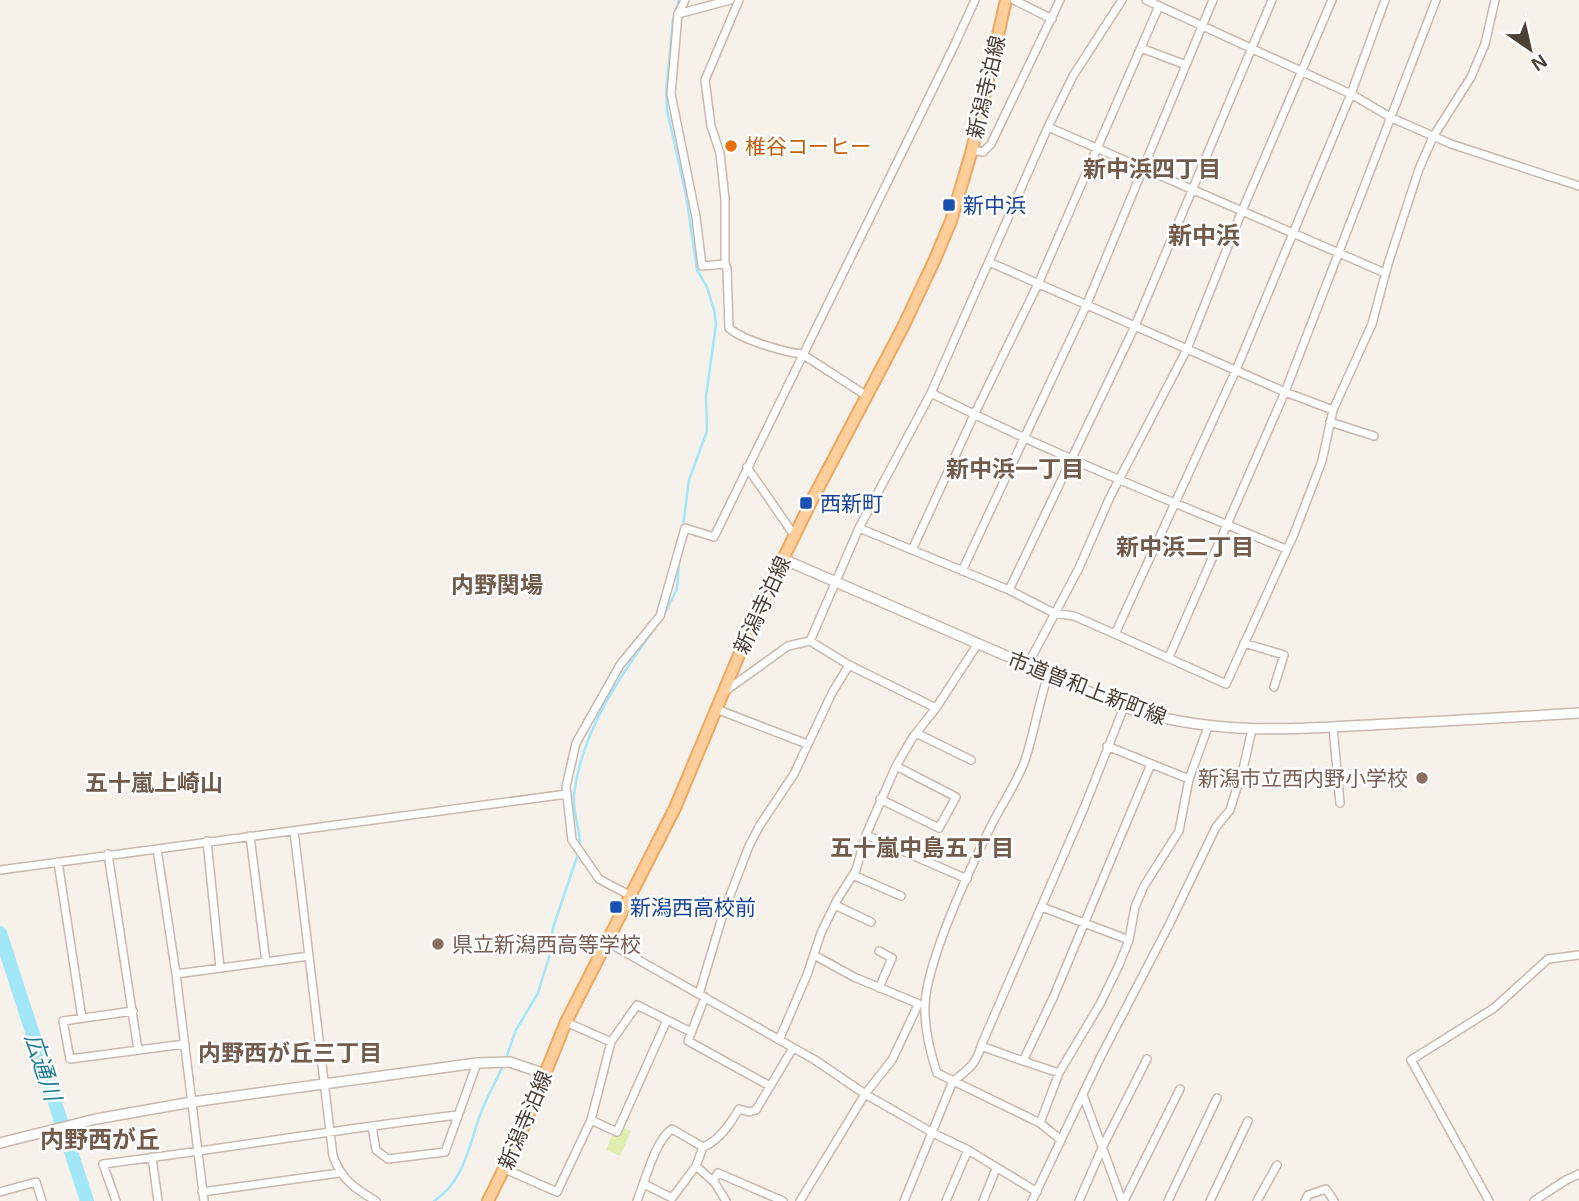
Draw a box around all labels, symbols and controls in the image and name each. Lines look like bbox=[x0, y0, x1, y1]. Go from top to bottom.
north arrow bbox=[1495, 14, 1565, 84]
street label: 新潟寺泊線 bbox=[963, 33, 1009, 141]
text: N bbox=[1528, 50, 1551, 75]
place label: 椎谷コーヒー bbox=[745, 135, 871, 158]
marker: 椎谷コーヒー bbox=[723, 138, 739, 154]
district label: 新中浜四丁目 bbox=[1083, 156, 1221, 182]
place label: 新中浜 bbox=[963, 194, 1026, 217]
marker: 新中浜 bbox=[941, 197, 957, 213]
district label: 新中浜 bbox=[1168, 222, 1240, 249]
district label: 新中浜一丁目 bbox=[946, 456, 1084, 482]
place label: 西新町 bbox=[820, 492, 883, 515]
marker: 西新町 bbox=[798, 495, 814, 511]
district label: 新中浜二丁目 bbox=[1116, 534, 1254, 560]
street label: 新潟寺泊線 bbox=[729, 553, 795, 657]
district label: 内野関場 bbox=[451, 572, 543, 598]
street label: 市道曽和上新町線 bbox=[1004, 647, 1170, 729]
place label: 新潟市立西内野小学校 bbox=[1198, 767, 1408, 790]
district label: 五十嵐上崎山 bbox=[85, 770, 223, 796]
marker: 新潟市立西内野小学校 bbox=[1414, 770, 1430, 786]
district label: 五十嵐中島五丁目 bbox=[830, 835, 1014, 861]
place label: 新潟西高校前 bbox=[630, 896, 756, 919]
marker: 新潟西高校前 bbox=[608, 899, 624, 915]
place label: 県立新潟西高等学校 bbox=[452, 933, 641, 956]
marker: 県立新潟西高等学校 bbox=[430, 936, 446, 952]
water label: 広通川 bbox=[20, 1030, 67, 1107]
district label: 内野西が丘三丁目 bbox=[198, 1040, 382, 1066]
street label: 新潟寺泊線 bbox=[494, 1067, 556, 1173]
district label: 内野西が丘 bbox=[40, 1126, 160, 1153]

